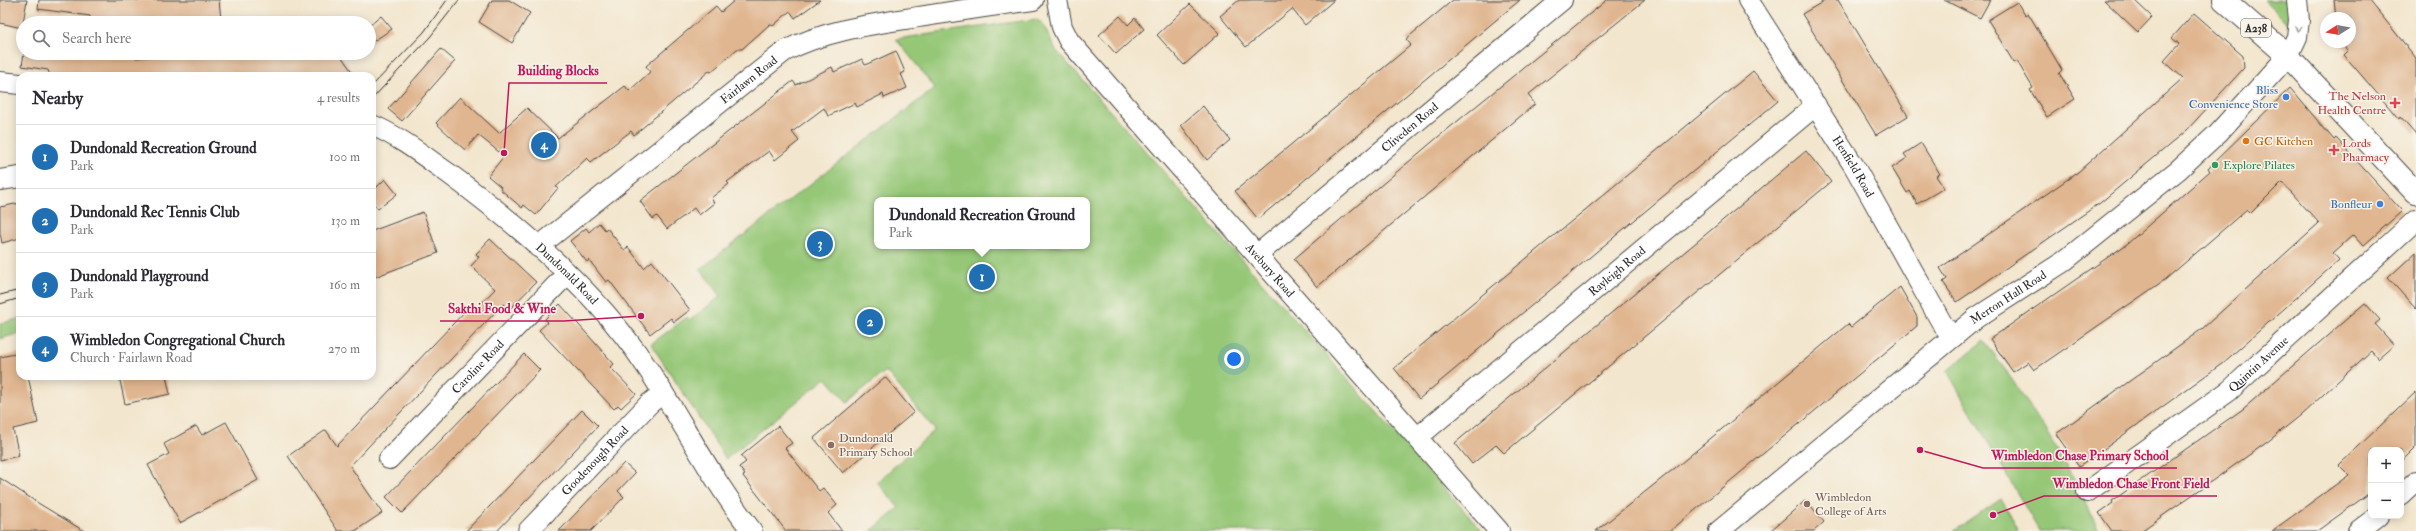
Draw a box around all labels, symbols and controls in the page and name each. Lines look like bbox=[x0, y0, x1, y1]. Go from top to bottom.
north arrow bbox=[2320, 12, 2356, 48]
search box bbox=[16, 16, 376, 60]
road number: A238 bbox=[2241, 19, 2271, 37]
one-way arrow bbox=[2294, 26, 2303, 32]
icon: search bbox=[30, 27, 52, 49]
text: Search here bbox=[62, 29, 131, 48]
street label: Fairlawn Road bbox=[717, 52, 780, 107]
callout: Building Blocks bbox=[509, 58, 607, 83]
text: Building Blocks bbox=[517, 63, 599, 80]
place label: Bliss Convenience Store bbox=[2189, 83, 2278, 112]
text: Nearby bbox=[32, 88, 83, 109]
place label: The Nelson Health Centre bbox=[2317, 89, 2386, 118]
text: 4 results bbox=[317, 90, 360, 106]
marker: Bliss Convenience Store bbox=[2281, 92, 2291, 102]
marker: The Nelson Health Centre bbox=[2389, 97, 2401, 109]
street label: Cliveden Road bbox=[1378, 99, 1441, 156]
pin: 4 bbox=[531, 130, 557, 160]
street label: Henfield Road bbox=[1829, 133, 1877, 200]
place label: GC Kitchen bbox=[2254, 134, 2313, 149]
marker: GC Kitchen bbox=[2241, 136, 2251, 146]
place label: Lords Pharmacy bbox=[2342, 136, 2390, 165]
text: Dundonald Recreation Ground bbox=[70, 139, 257, 158]
marker: Lords Pharmacy bbox=[2329, 145, 2339, 155]
text: 1 bbox=[43, 149, 47, 165]
text: 100 m bbox=[329, 149, 360, 165]
text: Park bbox=[70, 158, 94, 174]
place label: Explore Pilates bbox=[2223, 158, 2295, 173]
marker: Explore Pilates bbox=[2210, 160, 2220, 170]
popup bbox=[874, 197, 1090, 249]
place label: Bonfleur bbox=[2330, 197, 2373, 212]
marker: Bonfleur bbox=[2375, 199, 2385, 209]
text: Dundonald Rec Tennis Club bbox=[70, 203, 240, 222]
text: Dundonald Recreation Ground bbox=[889, 206, 1075, 225]
text: 2 bbox=[42, 213, 48, 229]
text: 130 m bbox=[331, 213, 360, 229]
text: Park bbox=[70, 222, 94, 238]
text: Park bbox=[889, 225, 912, 241]
pin: 3 bbox=[807, 229, 833, 259]
street label: Avebury Road bbox=[1242, 239, 1298, 300]
street label: Dundonald Road bbox=[533, 240, 601, 308]
street label: Rayleigh Road bbox=[1585, 243, 1649, 299]
pin: 1 bbox=[969, 262, 995, 292]
text: Dundonald Playground bbox=[70, 267, 209, 286]
street label: Merton Hall Road bbox=[1967, 267, 2049, 327]
text: 3 bbox=[43, 277, 48, 293]
text: 160 m bbox=[329, 277, 360, 293]
text: Park bbox=[70, 286, 94, 302]
callout: Sakthi Food & Wine bbox=[440, 296, 564, 321]
text: Sakthi Food & Wine bbox=[448, 301, 556, 317]
pin: 2 bbox=[857, 307, 883, 337]
text: Wimbledon Congregational Church bbox=[70, 331, 285, 350]
street label: Quintin Avenue bbox=[2225, 333, 2292, 395]
street label: Caroline Road bbox=[448, 337, 507, 397]
text: 4 bbox=[41, 341, 49, 357]
text: 270 m bbox=[328, 341, 360, 357]
your location bbox=[1224, 349, 1244, 369]
text: Church · Fairlawn Road bbox=[70, 350, 192, 366]
street label: Goodenough Road bbox=[558, 423, 632, 499]
place label: Dundonald Primary School bbox=[839, 431, 912, 460]
marker: Dundonald Primary School bbox=[826, 440, 836, 450]
callout: Wimbledon Chase Primary School bbox=[1983, 443, 2177, 468]
map controls bbox=[2368, 447, 2404, 519]
button: + bbox=[2368, 447, 2404, 483]
text: Wimbledon Chase Primary School bbox=[1990, 448, 2170, 465]
callout: Wimbledon Chase Front Field bbox=[2044, 471, 2217, 496]
text: Wimbledon Chase Front Field bbox=[2051, 476, 2210, 492]
button: − bbox=[2368, 483, 2404, 519]
place label: Wimbledon College of Arts bbox=[1814, 490, 1886, 519]
marker: Wimbledon College of Arts bbox=[1802, 499, 1812, 509]

